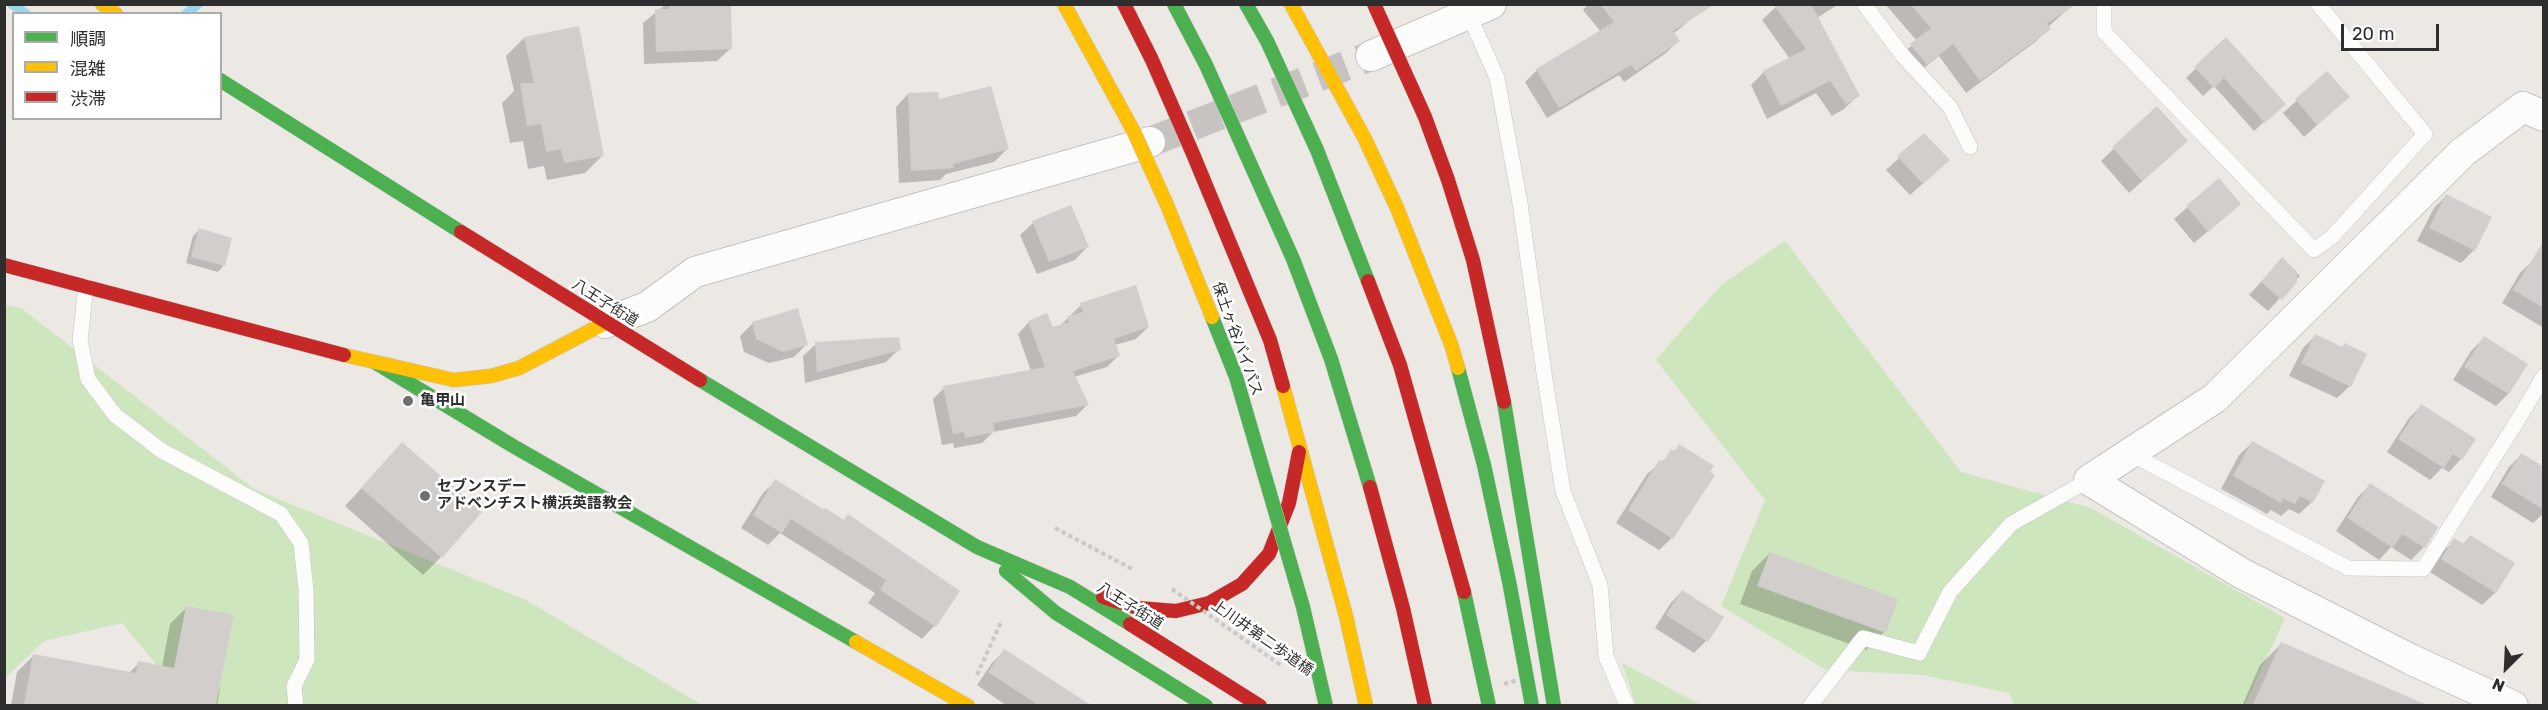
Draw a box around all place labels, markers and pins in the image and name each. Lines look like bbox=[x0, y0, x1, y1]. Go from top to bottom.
place label: 亀甲山 bbox=[420, 392, 465, 410]
marker: 亀甲山 bbox=[401, 394, 415, 408]
place label: セブンスデー アドベンチスト横浜英語教会 bbox=[437, 478, 632, 513]
marker: セブンスデー アドベンチスト横浜英語教会 bbox=[418, 489, 432, 503]

